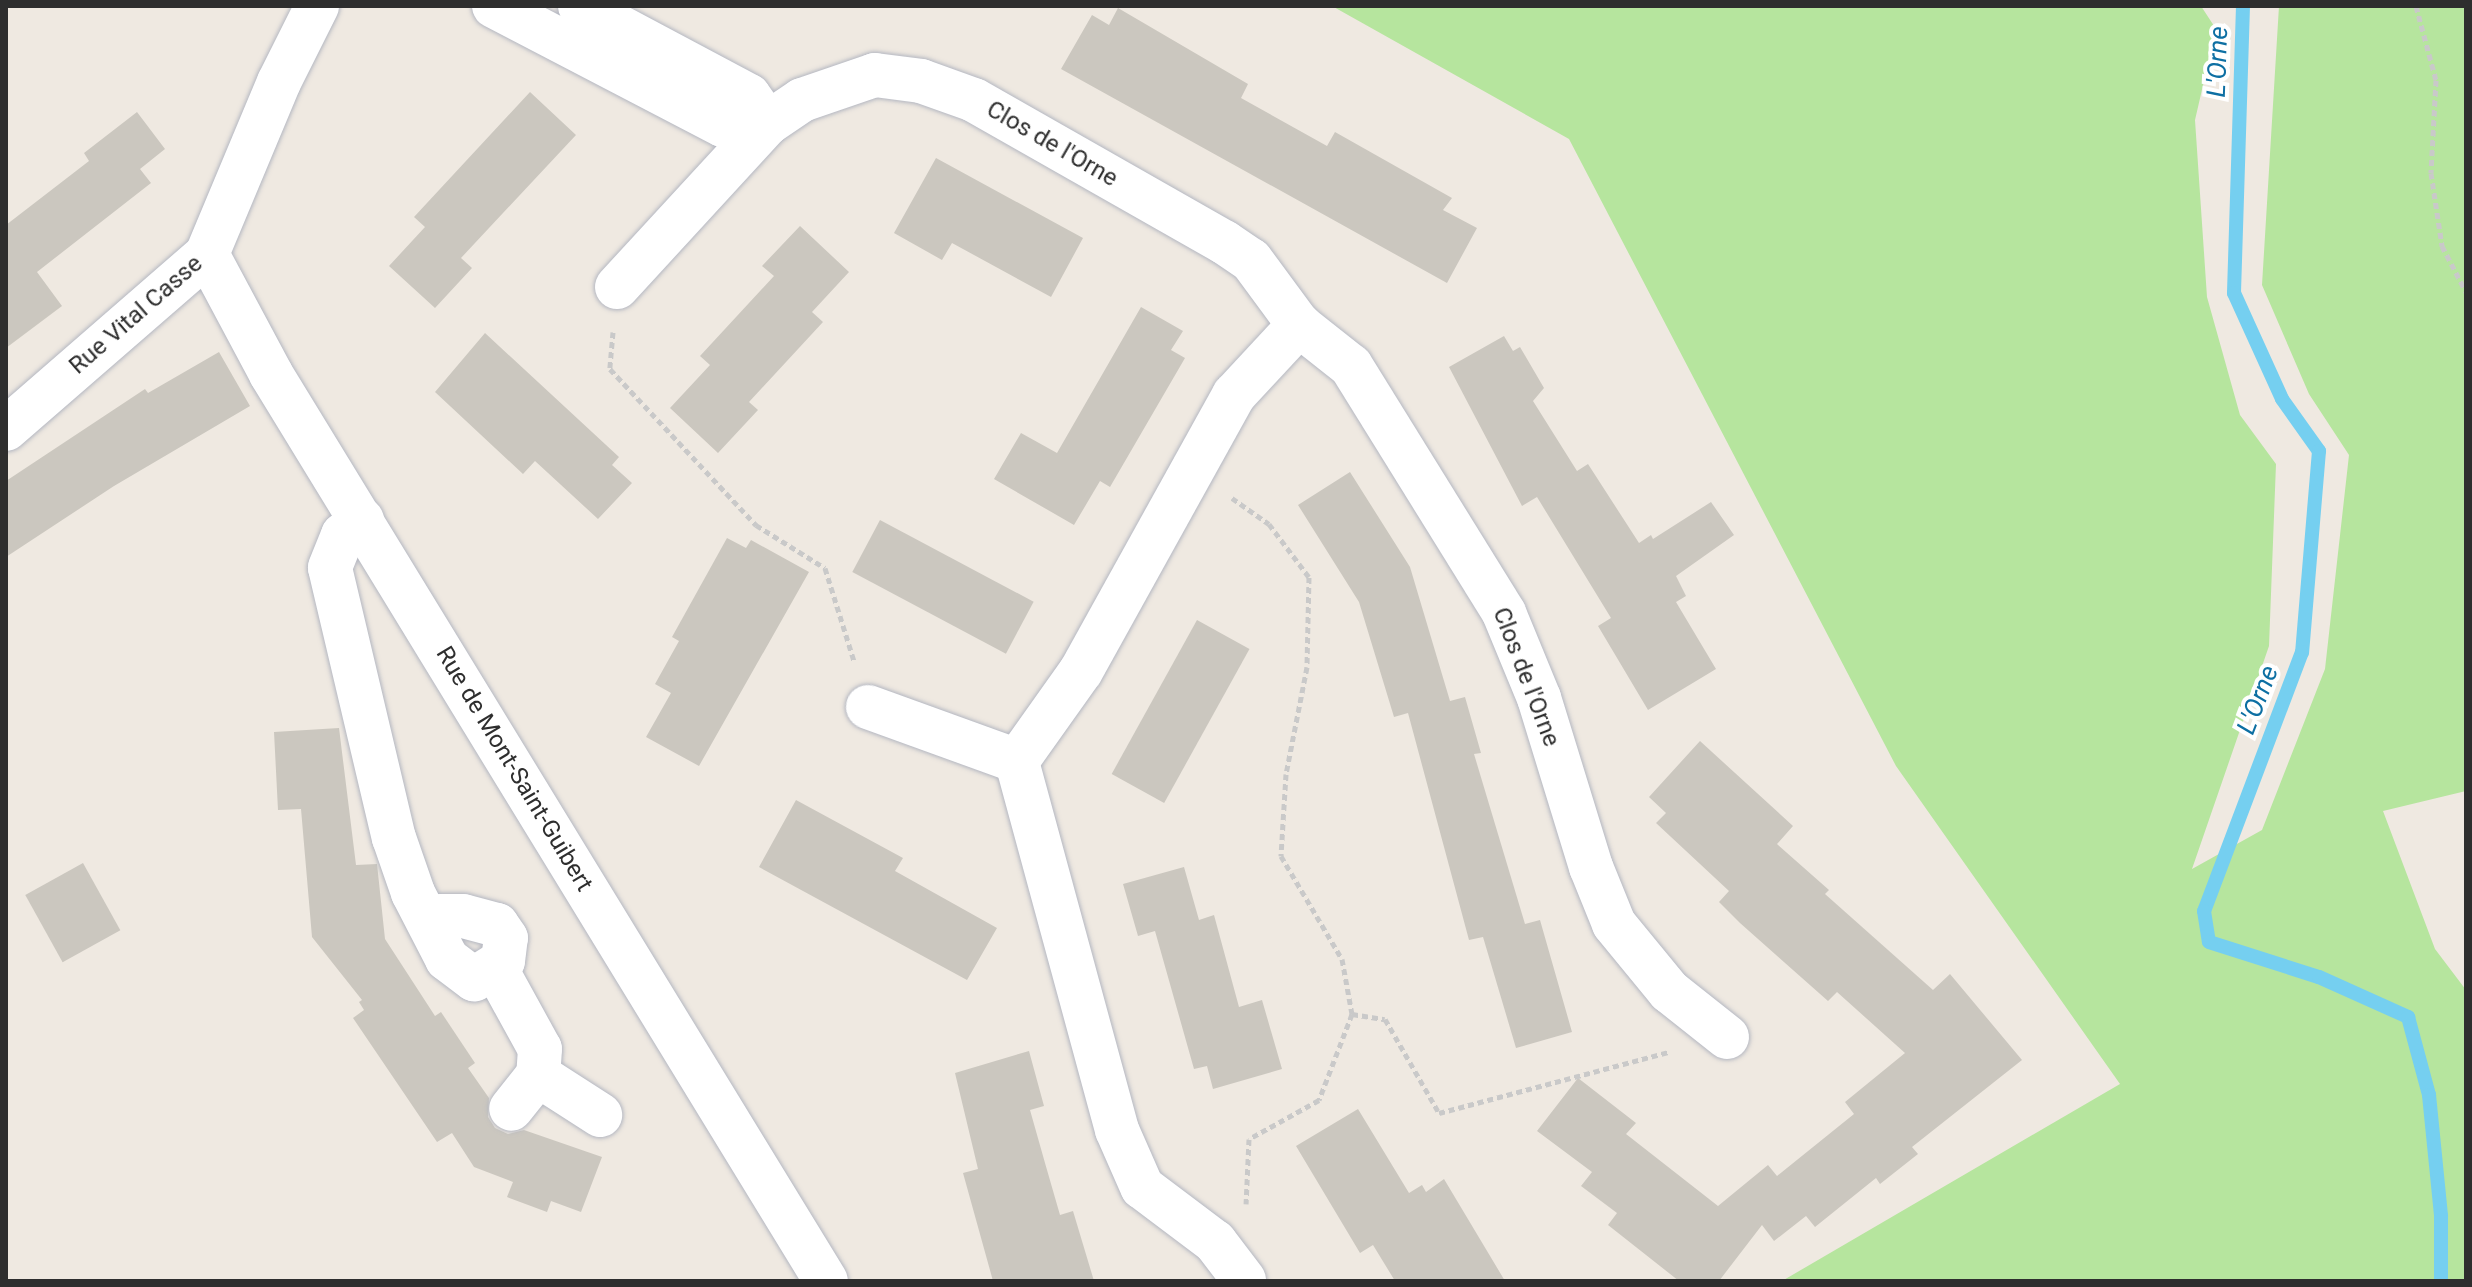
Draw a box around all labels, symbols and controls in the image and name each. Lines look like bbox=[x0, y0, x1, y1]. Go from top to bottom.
water label: L'Orne bbox=[2201, 26, 2235, 98]
street label: Clos de l'Orne bbox=[981, 95, 1123, 193]
street label: Rue Vital Casse bbox=[64, 249, 208, 381]
street label: Clos de l'Orne bbox=[1486, 604, 1566, 750]
street label: Rue de Mont-Saint-Guibert bbox=[429, 641, 599, 897]
water label: L'Orne bbox=[2231, 661, 2285, 739]

